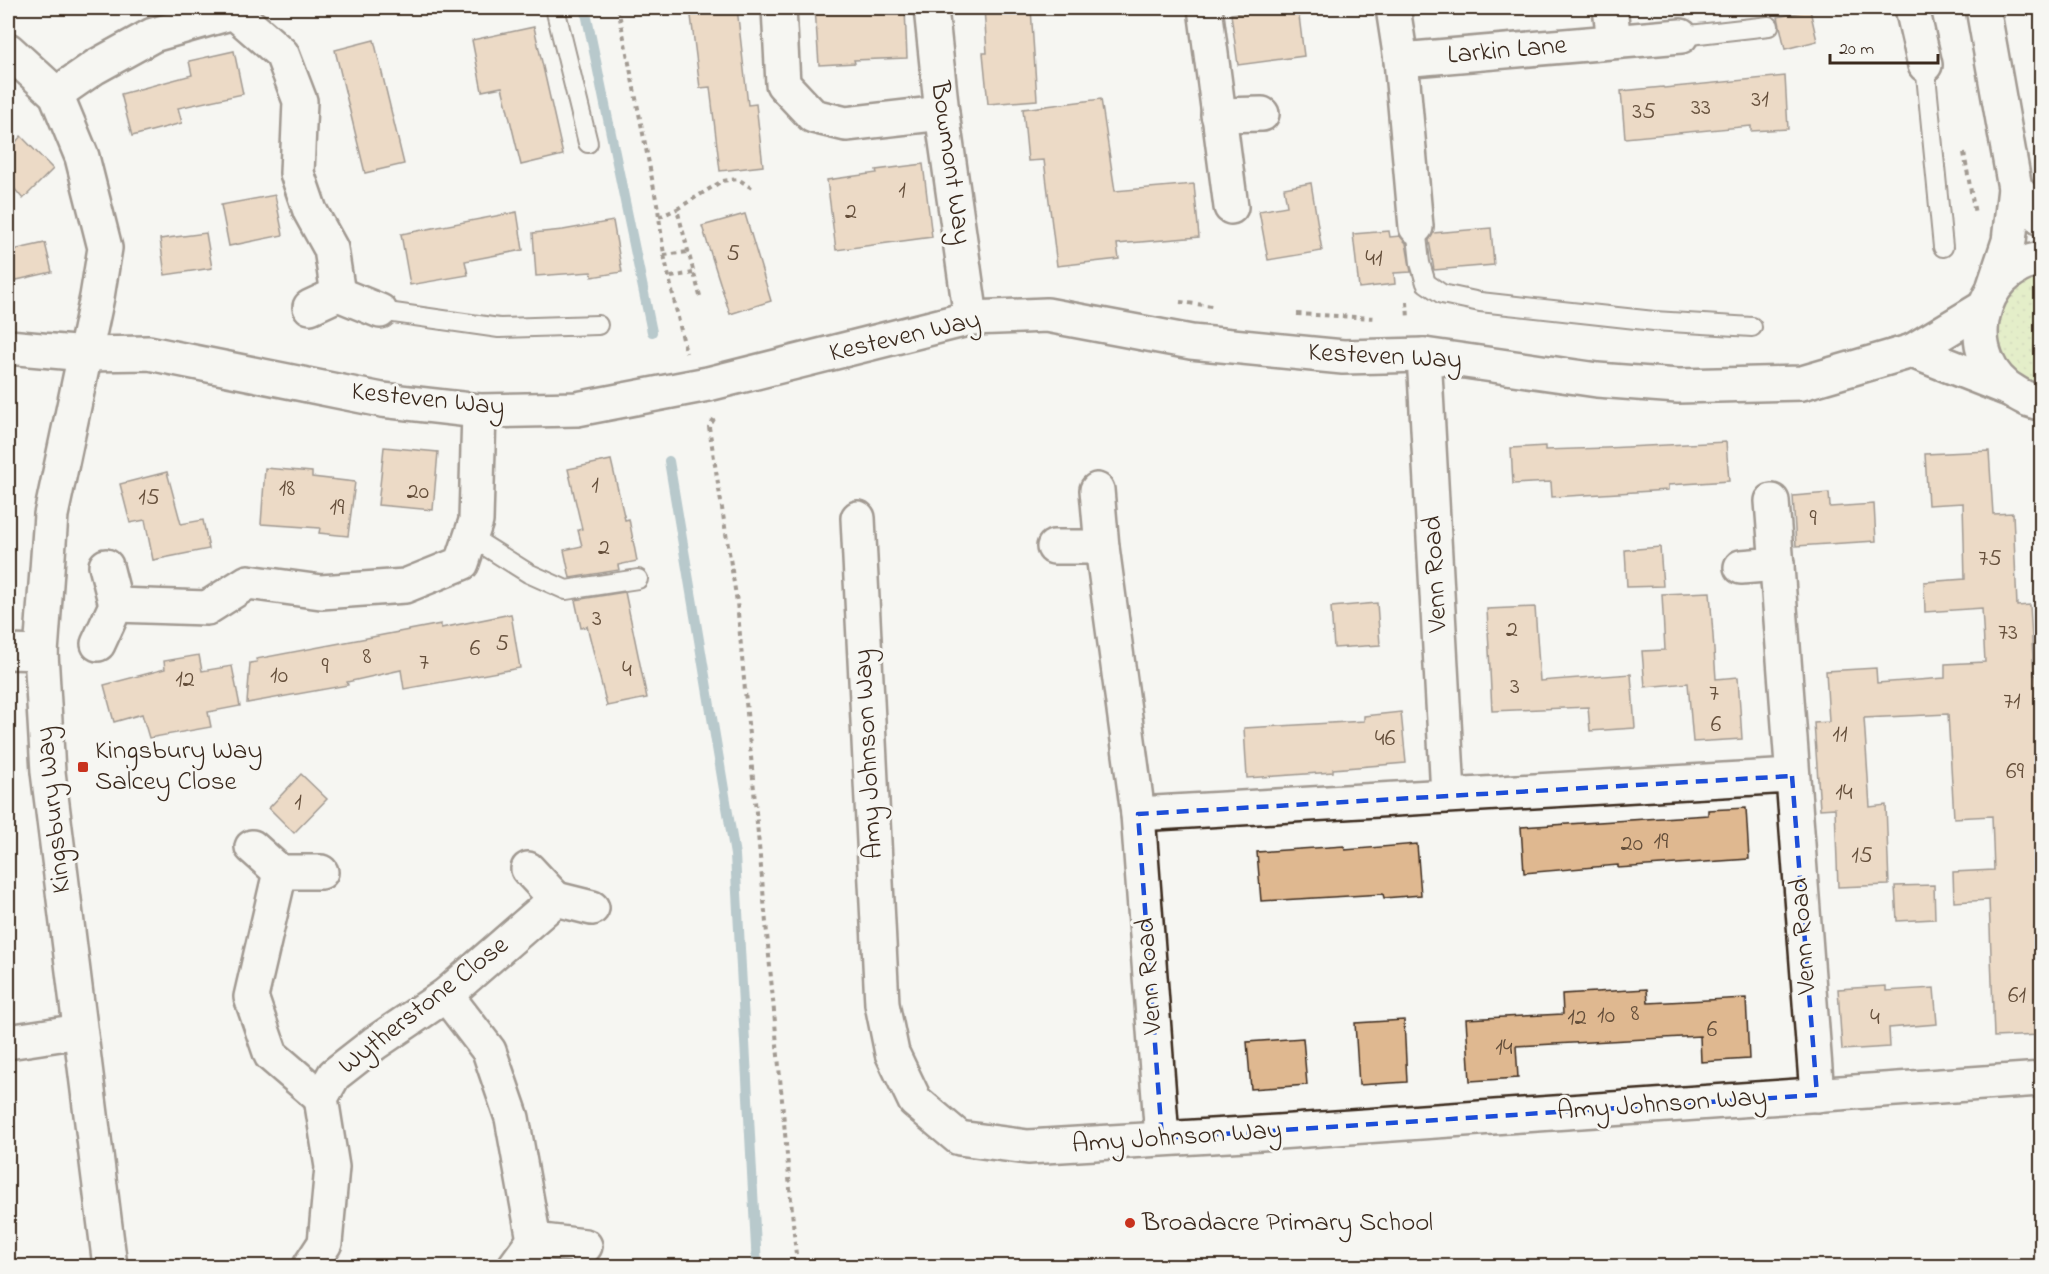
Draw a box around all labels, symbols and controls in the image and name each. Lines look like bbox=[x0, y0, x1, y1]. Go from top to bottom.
street label: Larkin Lane bbox=[1446, 26, 1569, 76]
scale bar bbox=[1830, 27, 1938, 65]
text: 20 m bbox=[1839, 37, 1874, 63]
street label: Bowmont Way bbox=[919, 78, 981, 247]
house number: 31 bbox=[1751, 83, 1769, 118]
house number: 33 bbox=[1691, 91, 1711, 126]
house number: 35 bbox=[1632, 95, 1656, 130]
house number: 1 bbox=[898, 174, 906, 209]
house number: 2 bbox=[845, 195, 857, 230]
house number: 5 bbox=[726, 237, 740, 272]
house number: 41 bbox=[1365, 242, 1383, 277]
street label: Kesteven Way bbox=[826, 301, 984, 373]
street label: Kesteven Way bbox=[1307, 333, 1463, 381]
street label: Kesteven Way bbox=[349, 373, 507, 427]
house number: 1 bbox=[591, 469, 599, 504]
house number: 18 bbox=[279, 472, 295, 507]
house number: 20 bbox=[407, 475, 429, 510]
house number: 15 bbox=[138, 481, 160, 516]
house number: 19 bbox=[330, 491, 345, 526]
house number: 9 bbox=[1809, 502, 1817, 537]
street label: Venn Road bbox=[1413, 515, 1459, 634]
house number: 2 bbox=[598, 531, 610, 566]
house number: 75 bbox=[1978, 542, 2002, 577]
house number: 3 bbox=[592, 602, 602, 637]
house number: 2 bbox=[1506, 613, 1518, 648]
house number: 73 bbox=[1998, 616, 2018, 651]
house number: 5 bbox=[495, 627, 509, 662]
house number: 6 bbox=[470, 632, 481, 667]
house number: 8 bbox=[363, 640, 372, 675]
house number: 7 bbox=[419, 646, 429, 681]
street label: Amy Johnson Way bbox=[844, 648, 894, 860]
house number: 9 bbox=[321, 650, 329, 685]
house number: 4 bbox=[622, 653, 632, 688]
house number: 10 bbox=[270, 659, 288, 694]
house number: 12 bbox=[175, 663, 195, 698]
house number: 3 bbox=[1510, 670, 1520, 705]
house number: 7 bbox=[1709, 677, 1719, 712]
house number: 71 bbox=[2003, 685, 2021, 720]
house number: 6 bbox=[1711, 708, 1722, 743]
house number: 11 bbox=[1832, 718, 1848, 753]
house number: 46 bbox=[1375, 722, 1396, 757]
street label: Kingsbury Way bbox=[26, 725, 82, 895]
place label: Kingsbury Way Salcey Close bbox=[95, 732, 262, 802]
house number: 69 bbox=[2006, 755, 2025, 790]
marker: Kingsbury Way Salcey Close bbox=[76, 760, 90, 774]
house number: 14 bbox=[1835, 776, 1853, 811]
house number: 1 bbox=[294, 786, 302, 821]
house number: 19 bbox=[1654, 825, 1669, 860]
house number: 20 bbox=[1621, 827, 1643, 862]
house number: 15 bbox=[1851, 839, 1873, 874]
street label: Venn Road bbox=[1780, 876, 1828, 997]
street label: Venn Road bbox=[1126, 916, 1174, 1037]
street label: Wytherstone Close bbox=[331, 926, 518, 1085]
house number: 61 bbox=[2008, 979, 2026, 1014]
house number: 8 bbox=[1631, 997, 1640, 1032]
house number: 10 bbox=[1597, 999, 1615, 1034]
house number: 12 bbox=[1567, 1001, 1587, 1036]
house number: 4 bbox=[1870, 1001, 1880, 1036]
house number: 6 bbox=[1707, 1013, 1718, 1048]
house number: 14 bbox=[1495, 1031, 1513, 1066]
street label: Amy Johnson Way bbox=[1556, 1078, 1768, 1132]
street label: Amy Johnson Way bbox=[1071, 1111, 1283, 1165]
place label: Broadacre Primary School bbox=[1141, 1204, 1433, 1243]
marker: Broadacre Primary School bbox=[1123, 1216, 1137, 1230]

